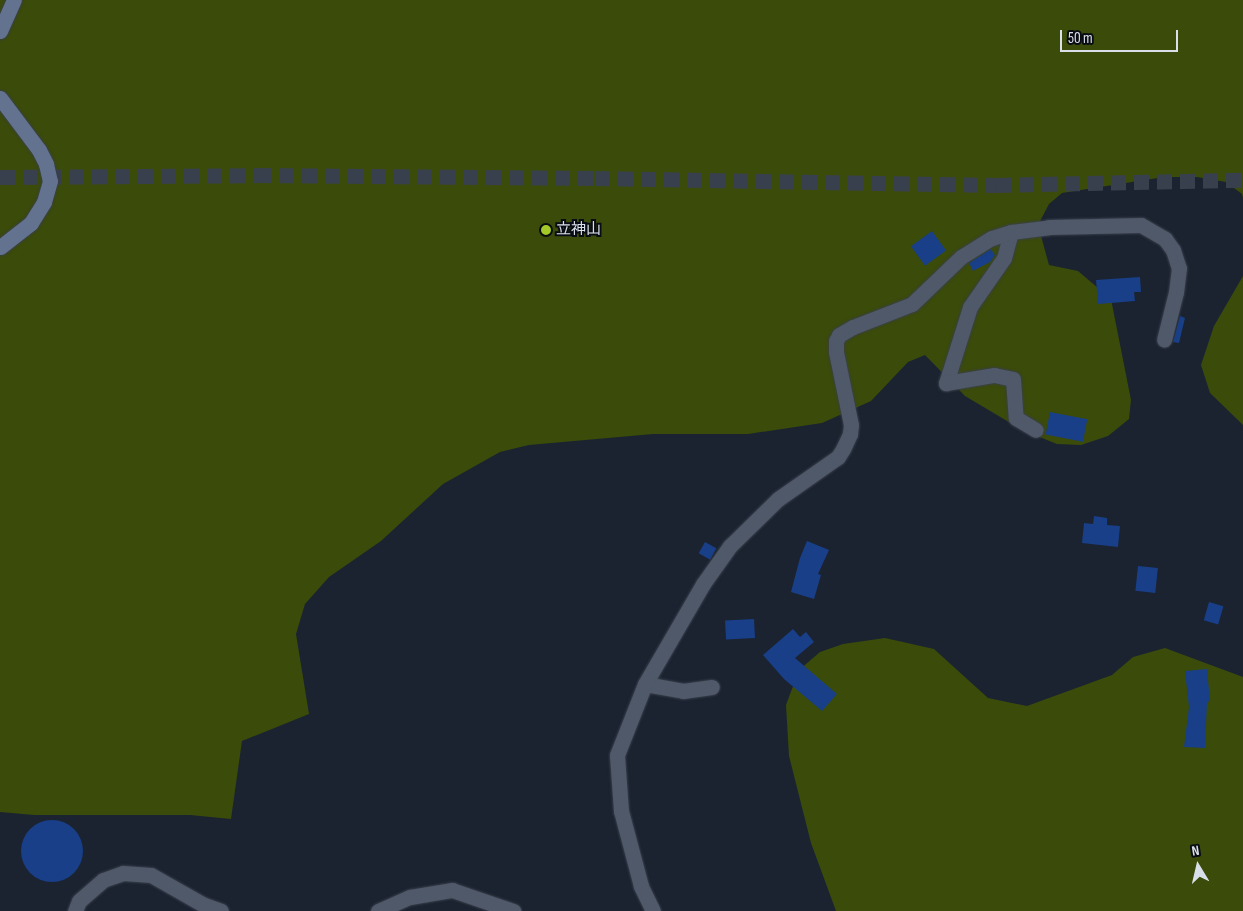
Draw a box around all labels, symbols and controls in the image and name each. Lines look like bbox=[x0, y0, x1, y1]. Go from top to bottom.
scale bar bbox=[1063, 20, 1180, 52]
text: 50 m bbox=[1068, 29, 1093, 48]
place label: 立神山 bbox=[556, 221, 601, 239]
marker: 立神山 bbox=[540, 224, 552, 236]
north arrow bbox=[1173, 841, 1223, 891]
text: N bbox=[1191, 842, 1201, 860]

